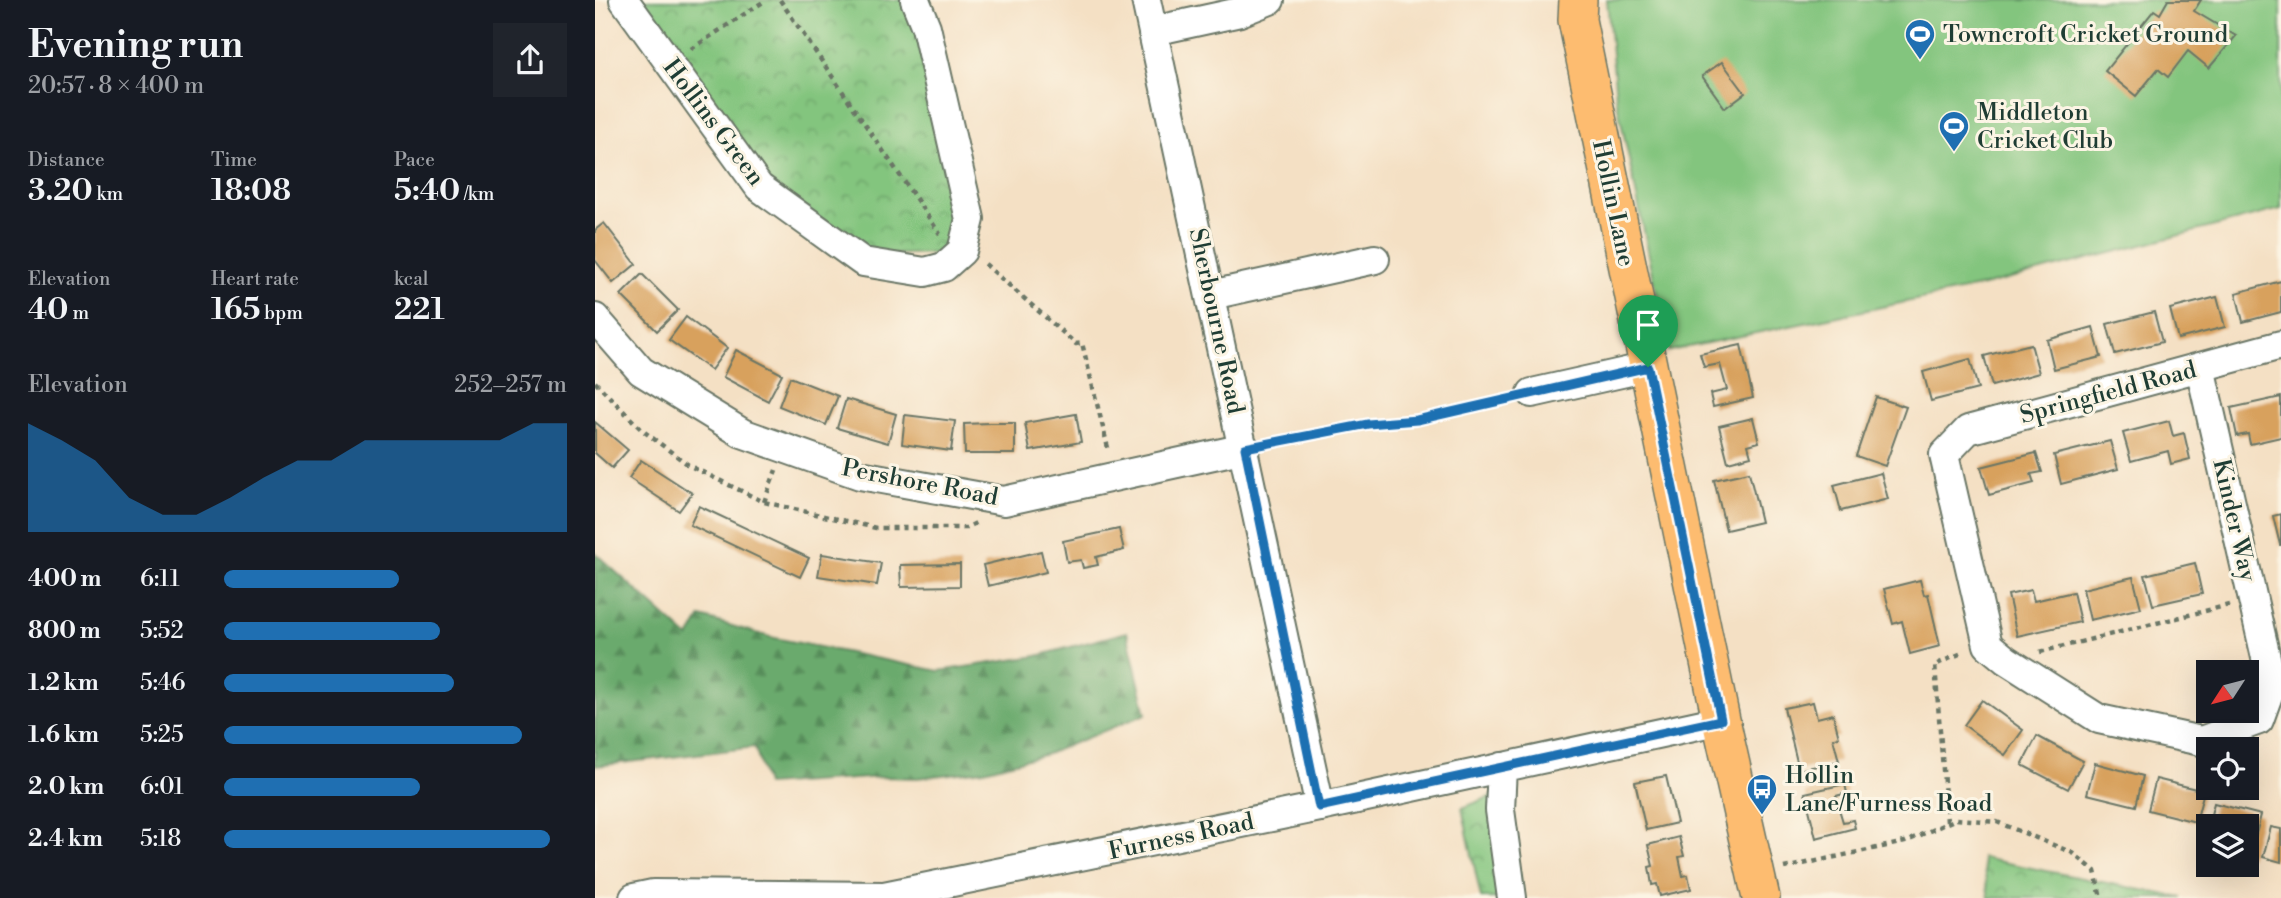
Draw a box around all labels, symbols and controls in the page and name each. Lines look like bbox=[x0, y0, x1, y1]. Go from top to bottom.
sports icon: Towncroft Cricket Ground bbox=[1903, 17, 1937, 61]
place label: Towncroft Cricket Ground bbox=[1943, 20, 2228, 50]
text: Evening run bbox=[28, 22, 243, 69]
button: share bbox=[493, 23, 567, 97]
street label: Hollins Green bbox=[656, 53, 771, 192]
text: 20:57 · 8 × 400 m bbox=[28, 72, 204, 100]
place label: Middleton Cricket Club bbox=[1977, 98, 2113, 156]
sports icon: Middleton Cricket Club bbox=[1937, 109, 1971, 153]
street label: Hollin Lane bbox=[1585, 137, 1641, 269]
text: Distance bbox=[28, 148, 105, 172]
text: Time bbox=[211, 148, 257, 172]
text: Pace bbox=[394, 148, 435, 172]
text: 3.20 bbox=[28, 172, 93, 210]
text: 18:08 bbox=[211, 172, 291, 210]
text: 5:40 bbox=[394, 172, 460, 210]
text: km bbox=[93, 182, 123, 206]
text: /km bbox=[460, 182, 494, 206]
street label: Sherbourne Road bbox=[1182, 226, 1250, 417]
text: Elevation bbox=[28, 267, 110, 291]
text: Heart rate bbox=[211, 267, 299, 291]
text: kcal bbox=[394, 267, 428, 291]
text: 40 bbox=[28, 291, 69, 329]
text: 165 bbox=[211, 291, 260, 329]
text: 221 bbox=[394, 291, 445, 329]
pin bbox=[1618, 295, 1678, 367]
text: m bbox=[69, 301, 89, 325]
text: bpm bbox=[260, 301, 303, 325]
icon: arrive bbox=[1629, 306, 1667, 344]
street label: Springfield Road bbox=[2017, 355, 2200, 431]
text: Elevation bbox=[28, 371, 128, 399]
text: 252–257 m bbox=[454, 371, 567, 399]
street label: Pershore Road bbox=[839, 453, 1001, 513]
street label: Kinder Way bbox=[2205, 456, 2263, 585]
text: 400 m bbox=[28, 565, 101, 593]
text: 6:11 bbox=[140, 565, 180, 593]
text: 800 m bbox=[28, 617, 101, 645]
text: 5:52 bbox=[140, 617, 184, 645]
north arrow bbox=[2196, 660, 2259, 723]
map controls bbox=[2196, 660, 2259, 877]
text: 1.2 km bbox=[28, 669, 99, 697]
text: 5:46 bbox=[140, 669, 186, 697]
text: 1.6 km bbox=[28, 721, 99, 749]
text: 5:25 bbox=[140, 721, 184, 749]
button: locate bbox=[2196, 737, 2259, 800]
place label: Hollin Lane/Furness Road bbox=[1785, 761, 1992, 819]
bus stop icon: Hollin Lane/Furness Road bbox=[1745, 772, 1779, 816]
text: 2.0 km bbox=[28, 773, 104, 801]
text: 6:01 bbox=[140, 773, 184, 801]
street label: Furness Road bbox=[1106, 807, 1257, 867]
button: layers bbox=[2196, 814, 2259, 877]
text: 2.4 km bbox=[28, 825, 103, 853]
text: 5:18 bbox=[140, 825, 181, 853]

